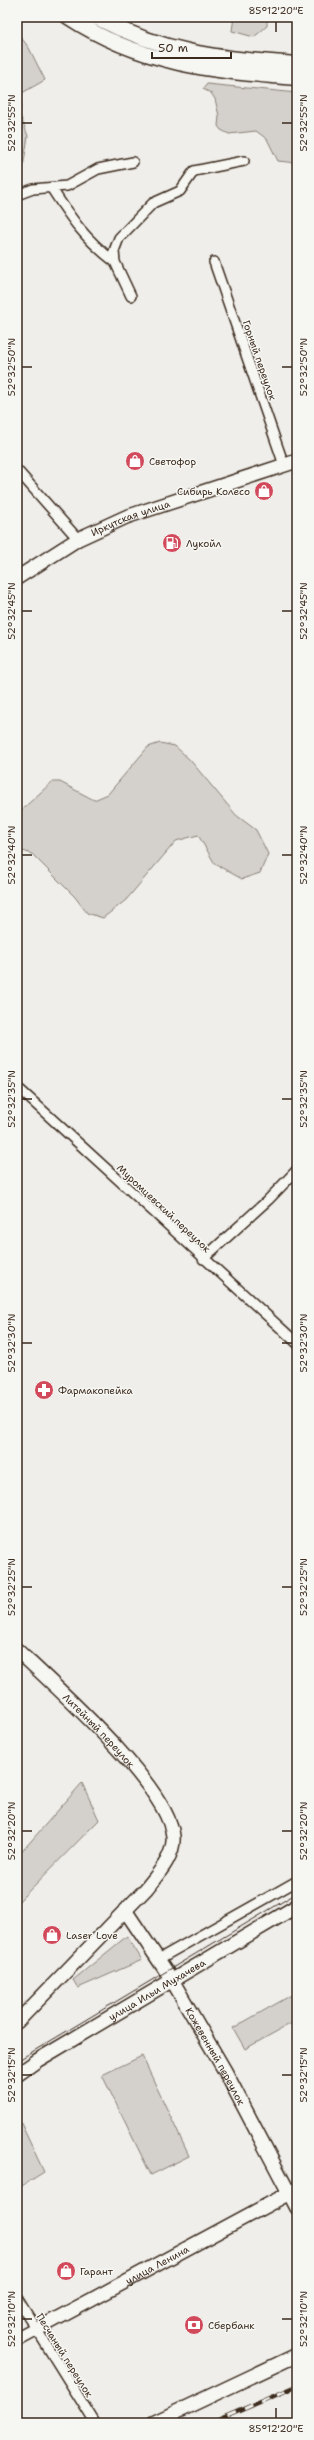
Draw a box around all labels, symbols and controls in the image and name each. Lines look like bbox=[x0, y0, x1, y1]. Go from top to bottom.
text: 85°12'20"E bbox=[249, 4, 303, 17]
scale bar bbox=[152, 34, 231, 60]
text: 50 m bbox=[158, 40, 188, 56]
text: 52°32'55"N bbox=[5, 94, 18, 152]
text: 52°32'55"N bbox=[297, 94, 310, 152]
street label: Горный переулок bbox=[240, 318, 280, 403]
text: 52°32'50"N bbox=[5, 338, 18, 396]
text: 52°32'50"N bbox=[297, 338, 310, 396]
shop icon: Светофор bbox=[124, 450, 146, 472]
place label: Светофор bbox=[149, 455, 196, 468]
shop icon: Сибирь Колесо bbox=[253, 480, 275, 502]
place label: Сибирь Колесо bbox=[177, 485, 250, 498]
street label: Иркутская улица bbox=[89, 497, 172, 539]
fuel station icon: Лукойл bbox=[161, 532, 183, 554]
place label: Лукойл bbox=[186, 537, 222, 550]
text: 52°32'45"N bbox=[5, 582, 18, 640]
text: 52°32'45"N bbox=[297, 582, 310, 640]
text: 52°32'40"N bbox=[5, 826, 18, 884]
text: 52°32'40"N bbox=[297, 826, 310, 884]
text: 52°32'35"N bbox=[5, 1070, 18, 1128]
text: 52°32'35"N bbox=[297, 1070, 310, 1128]
street label: Муромцевский переулок bbox=[114, 1161, 214, 1256]
text: 52°32'30"N bbox=[5, 1314, 18, 1372]
text: 52°32'30"N bbox=[297, 1314, 310, 1372]
pharmacy icon: Фармакопейка bbox=[33, 1379, 55, 1401]
place label: Фармакопейка bbox=[58, 1384, 134, 1397]
text: 52°32'25"N bbox=[5, 1558, 18, 1616]
text: 52°32'25"N bbox=[297, 1558, 310, 1616]
street label: Литейный переулок bbox=[60, 1691, 138, 1771]
text: 52°32'20"N bbox=[5, 1802, 18, 1860]
text: 52°32'20"N bbox=[297, 1802, 310, 1860]
shop icon: Laser Love bbox=[41, 1924, 63, 1946]
place label: Laser Love bbox=[66, 1929, 118, 1942]
street label: улица Ильи Мухачева bbox=[106, 1956, 208, 2024]
street label: Кожевенный переулок bbox=[182, 2005, 248, 2108]
text: 52°32'15"N bbox=[5, 2047, 18, 2103]
text: 52°32'15"N bbox=[297, 2047, 310, 2103]
street label: улица Ленина bbox=[123, 2242, 192, 2287]
shop icon: Гарант bbox=[55, 2260, 77, 2282]
place label: Гарант bbox=[80, 2265, 114, 2278]
text: 52°32'10"N bbox=[5, 2291, 18, 2347]
text: 52°32'10"N bbox=[297, 2291, 310, 2347]
street label: Песчаный переулок bbox=[33, 2311, 96, 2400]
bank icon: Сбербанк bbox=[183, 2314, 205, 2336]
place label: Сбербанк bbox=[208, 2319, 255, 2332]
text: 85°12'20"E bbox=[249, 2422, 303, 2435]

